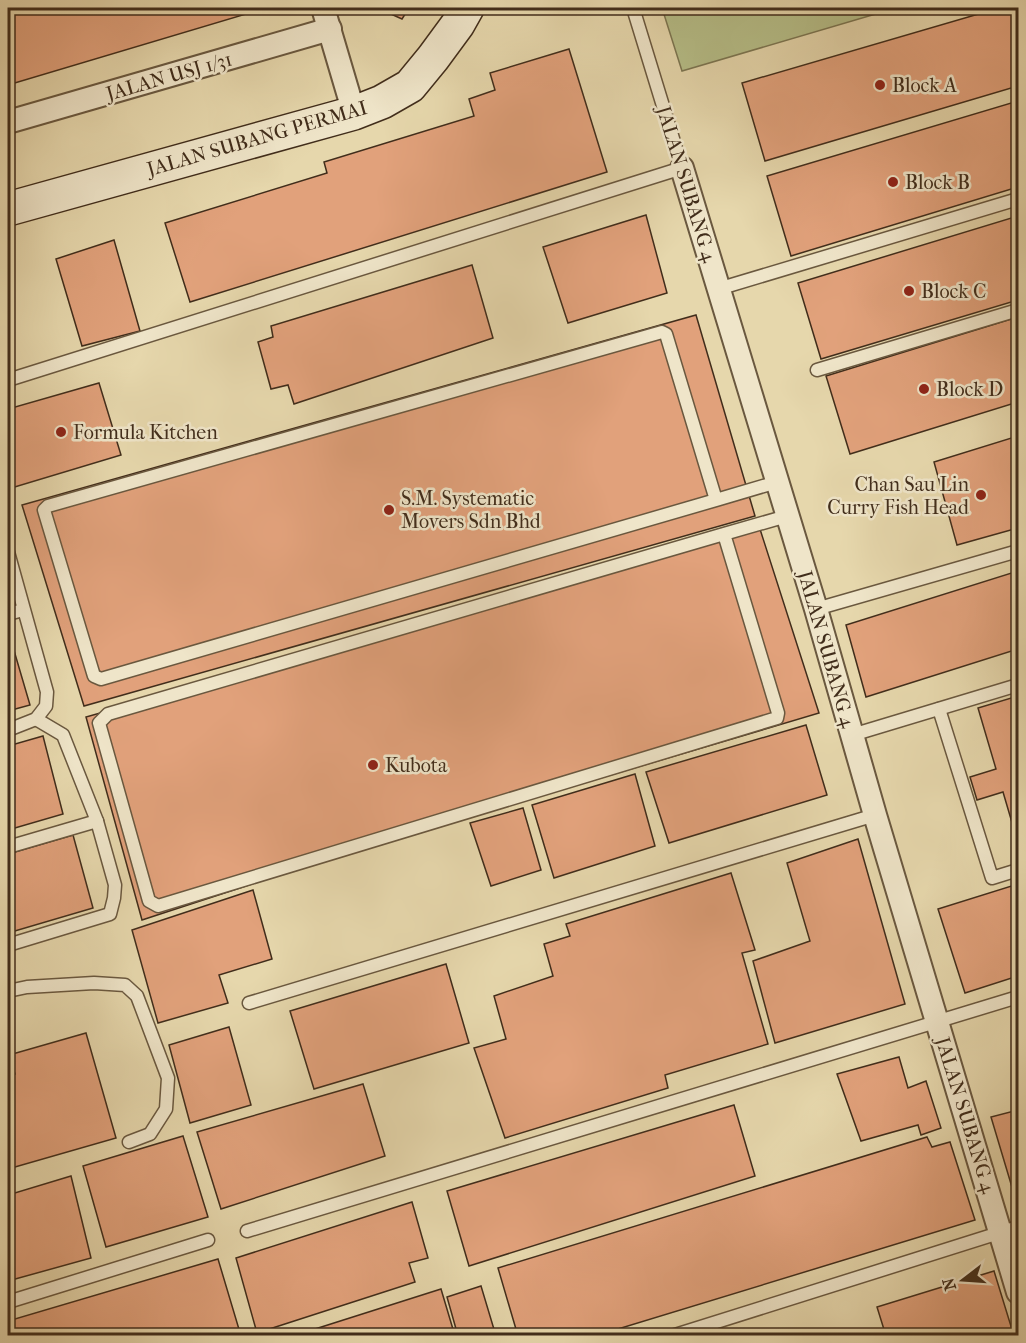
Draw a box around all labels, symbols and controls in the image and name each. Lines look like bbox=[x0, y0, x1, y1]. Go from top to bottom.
street label: JALAN USJ 1/31 bbox=[102, 48, 235, 106]
place label: Block A bbox=[892, 74, 958, 97]
marker: Block A bbox=[873, 78, 887, 92]
street label: JALAN SUBANG PERMAI bbox=[142, 96, 370, 182]
street label: JALAN SUBANG 4 bbox=[651, 101, 722, 266]
place label: Block B bbox=[905, 171, 970, 194]
marker: Block B bbox=[886, 175, 900, 189]
place label: Block C bbox=[921, 280, 986, 303]
marker: Block C bbox=[902, 284, 916, 298]
place label: Block D bbox=[936, 378, 1003, 401]
marker: Block D bbox=[917, 382, 931, 396]
place label: Formula Kitchen bbox=[73, 421, 218, 444]
marker: Formula Kitchen bbox=[54, 425, 68, 439]
place label: Chan Sau Lin Curry Fish Head bbox=[827, 473, 970, 519]
place label: S.M. Systematic Movers Sdn Bhd bbox=[401, 487, 542, 533]
marker: Chan Sau Lin Curry Fish Head bbox=[974, 488, 988, 502]
marker: S.M. Systematic Movers Sdn Bhd bbox=[382, 503, 396, 517]
street label: JALAN SUBANG 4 bbox=[793, 566, 860, 731]
place label: Kubota bbox=[385, 754, 448, 777]
marker: Kubota bbox=[366, 758, 380, 772]
street label: JALAN SUBANG 4 bbox=[930, 1032, 1001, 1197]
north arrow bbox=[933, 1250, 993, 1310]
text: N bbox=[938, 1275, 960, 1293]

